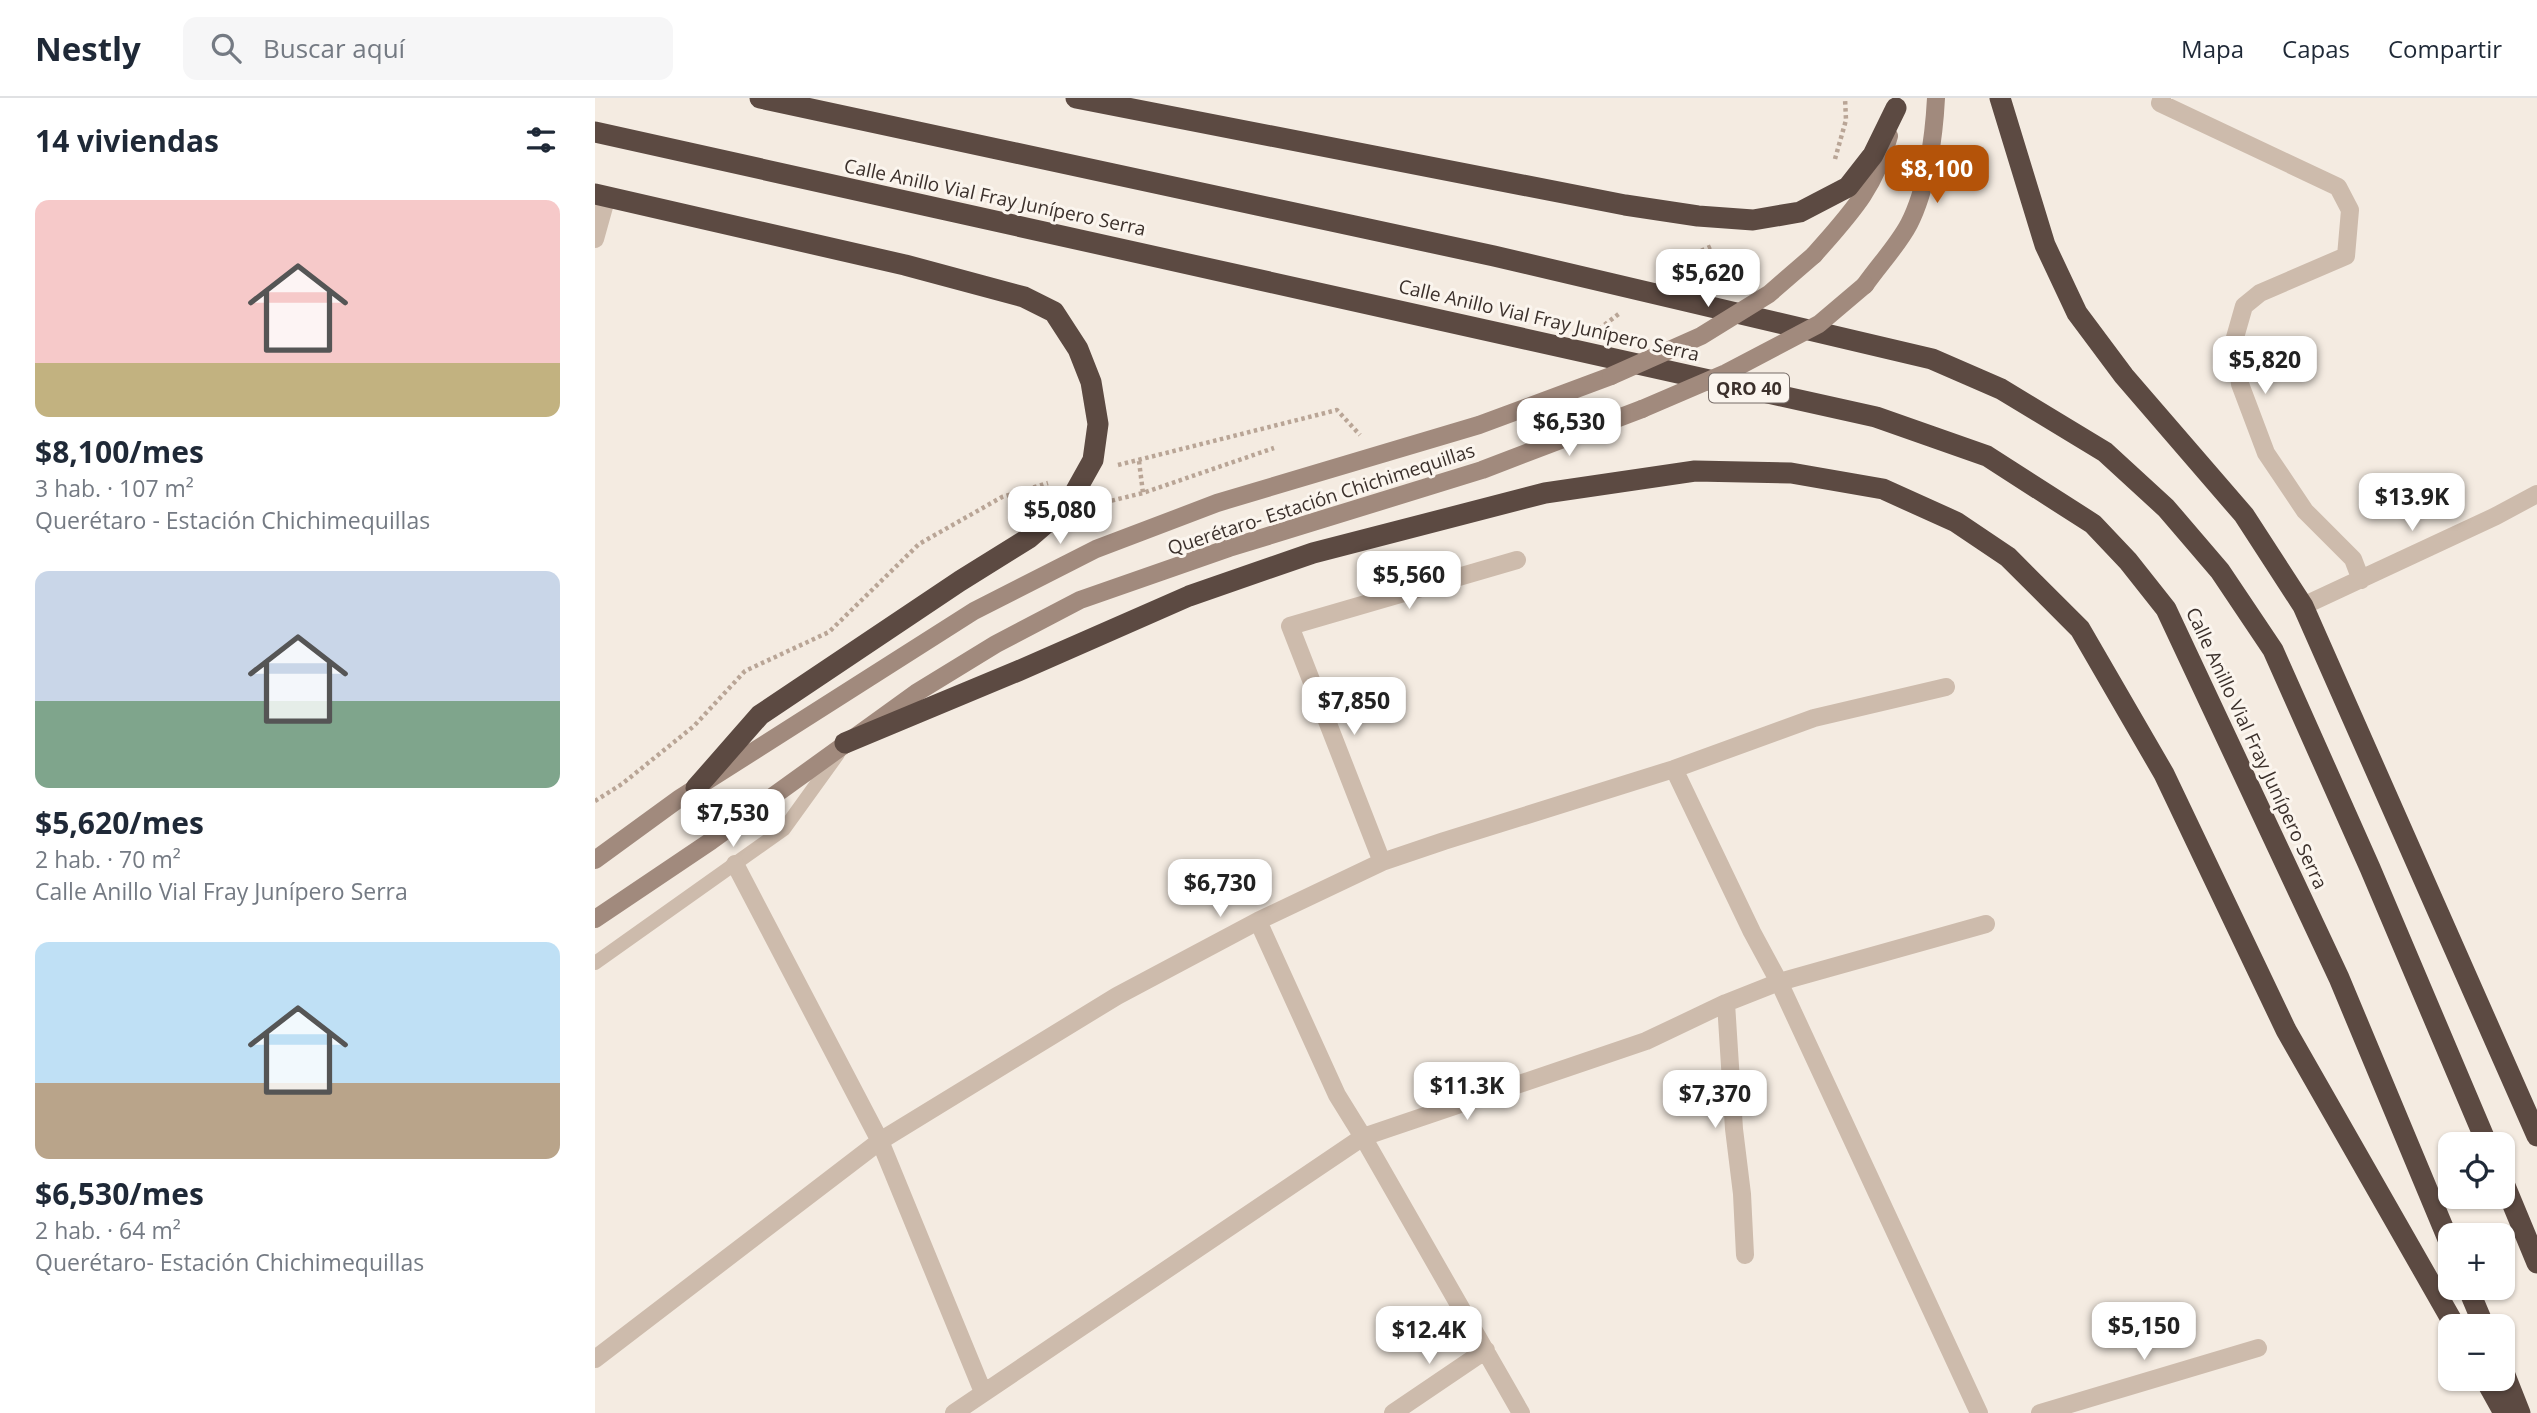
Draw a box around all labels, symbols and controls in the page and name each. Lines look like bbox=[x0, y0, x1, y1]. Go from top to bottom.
search box bbox=[183, 17, 673, 80]
text: Nestly bbox=[35, 26, 141, 71]
icon: search bbox=[207, 29, 245, 67]
text: Buscar aquí bbox=[263, 30, 405, 66]
text: Mapa bbox=[2181, 32, 2244, 65]
text: Capas bbox=[2282, 32, 2350, 65]
text: Compartir bbox=[2388, 32, 2502, 65]
text: 14 viviendas bbox=[35, 120, 219, 161]
icon: filters bbox=[522, 121, 560, 159]
pin: $8,100 bbox=[1880, 146, 1994, 205]
street label: Calle Anillo Vial Fray Junípero Serra bbox=[842, 152, 1148, 242]
text: $8,100 bbox=[1901, 152, 1973, 184]
icon: home bbox=[235, 245, 361, 371]
pin: $5,620 bbox=[1651, 250, 1765, 309]
text: $5,620 bbox=[1672, 256, 1744, 288]
street label: Calle Anillo Vial Fray Junípero Serra bbox=[1396, 273, 1702, 367]
pin: $5,820 bbox=[2208, 336, 2322, 396]
text: $5,820 bbox=[2229, 343, 2301, 375]
road number: QRO 40 bbox=[1709, 374, 1789, 402]
pin: $6,530 bbox=[1512, 398, 1626, 458]
text: $6,530 bbox=[1533, 405, 1605, 437]
text: $8,100/mes bbox=[35, 431, 204, 472]
street label: Querétaro- Estación Chichimequillas bbox=[1164, 437, 1478, 561]
text: 3 hab. · 107 m² bbox=[35, 472, 194, 504]
pin: $13.9K bbox=[2355, 474, 2469, 533]
text: $13.9K bbox=[2375, 480, 2449, 512]
pin: $5,080 bbox=[1003, 486, 1117, 546]
text: $5,080 bbox=[1024, 493, 1096, 525]
text: Querétaro - Estación Chichimequillas bbox=[35, 504, 430, 536]
pin: $5,560 bbox=[1352, 552, 1466, 611]
text: $5,560 bbox=[1373, 558, 1445, 590]
street label: Calle Anillo Vial Fray Junípero Serra bbox=[2180, 603, 2334, 893]
icon: home bbox=[235, 616, 361, 742]
pin: $7,850 bbox=[1297, 678, 1411, 737]
text: $7,850 bbox=[1318, 684, 1390, 716]
pin: $7,530 bbox=[676, 790, 790, 849]
text: $7,530 bbox=[697, 796, 769, 828]
text: $5,620/mes bbox=[35, 802, 204, 843]
text: 2 hab. · 70 m² bbox=[35, 843, 181, 875]
pin: $6,730 bbox=[1163, 860, 1277, 919]
text: $6,730 bbox=[1184, 866, 1256, 898]
text: Calle Anillo Vial Fray Junípero Serra bbox=[35, 875, 408, 907]
icon: home bbox=[235, 987, 361, 1113]
pin: $11.3K bbox=[1410, 1062, 1524, 1122]
text: $11.3K bbox=[1430, 1069, 1504, 1101]
pin: $7,370 bbox=[1658, 1070, 1772, 1130]
text: $7,370 bbox=[1679, 1077, 1751, 1109]
map controls bbox=[2438, 1132, 2515, 1391]
button: locate bbox=[2438, 1132, 2515, 1209]
text: $6,530/mes bbox=[35, 1173, 204, 1214]
text: 2 hab. · 64 m² bbox=[35, 1214, 181, 1246]
button: + bbox=[2438, 1223, 2515, 1300]
text: Querétaro- Estación Chichimequillas bbox=[35, 1246, 424, 1278]
pin: $5,150 bbox=[2087, 1302, 2201, 1362]
pin: $12.4K bbox=[1372, 1306, 1486, 1366]
text: $5,150 bbox=[2108, 1309, 2180, 1341]
text: $12.4K bbox=[1392, 1313, 1466, 1345]
button: − bbox=[2438, 1314, 2515, 1391]

